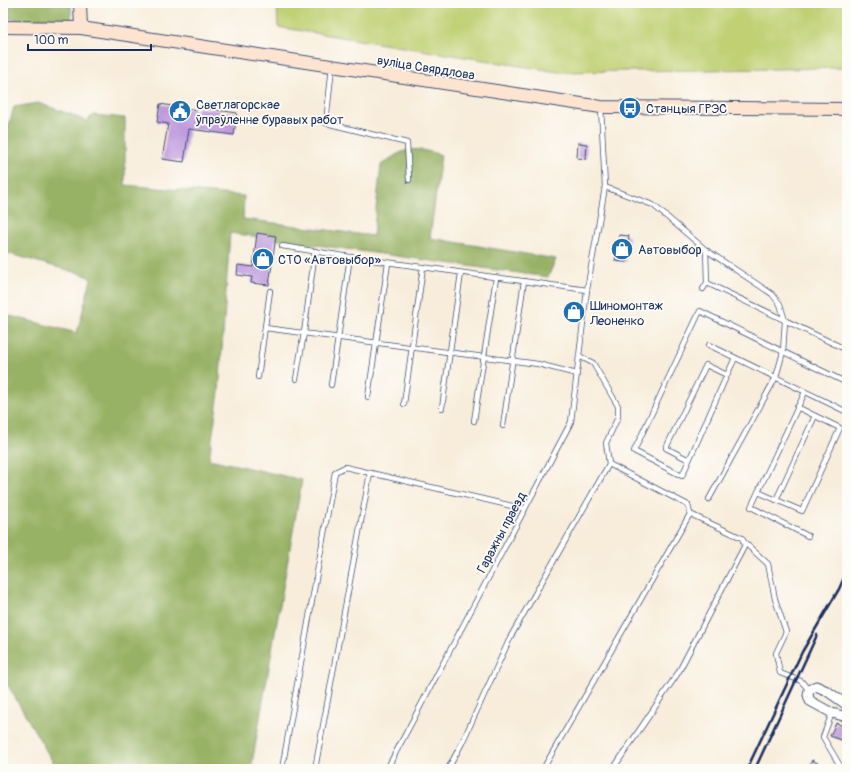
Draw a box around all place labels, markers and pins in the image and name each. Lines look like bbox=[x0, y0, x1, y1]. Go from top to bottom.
bus stop icon: Станцыя ГРЭС bbox=[617, 95, 643, 121]
place label: Светлагорскае ўпраўленне буравых работ bbox=[195, 97, 344, 128]
public building icon: Светлагорскае ўпраўленне буравых работ bbox=[167, 98, 193, 124]
place label: Станцыя ГРЭС bbox=[646, 101, 727, 117]
shop icon: Автовыбор bbox=[609, 236, 635, 262]
place label: Автовыбор bbox=[638, 242, 702, 258]
shop icon: СТО «Автовыбор» bbox=[250, 246, 276, 272]
place label: СТО «Автовыбор» bbox=[278, 252, 381, 268]
place label: Шиномонтаж Леоненко bbox=[589, 298, 663, 329]
shop icon: Шиномонтаж Леоненко bbox=[561, 299, 587, 325]

